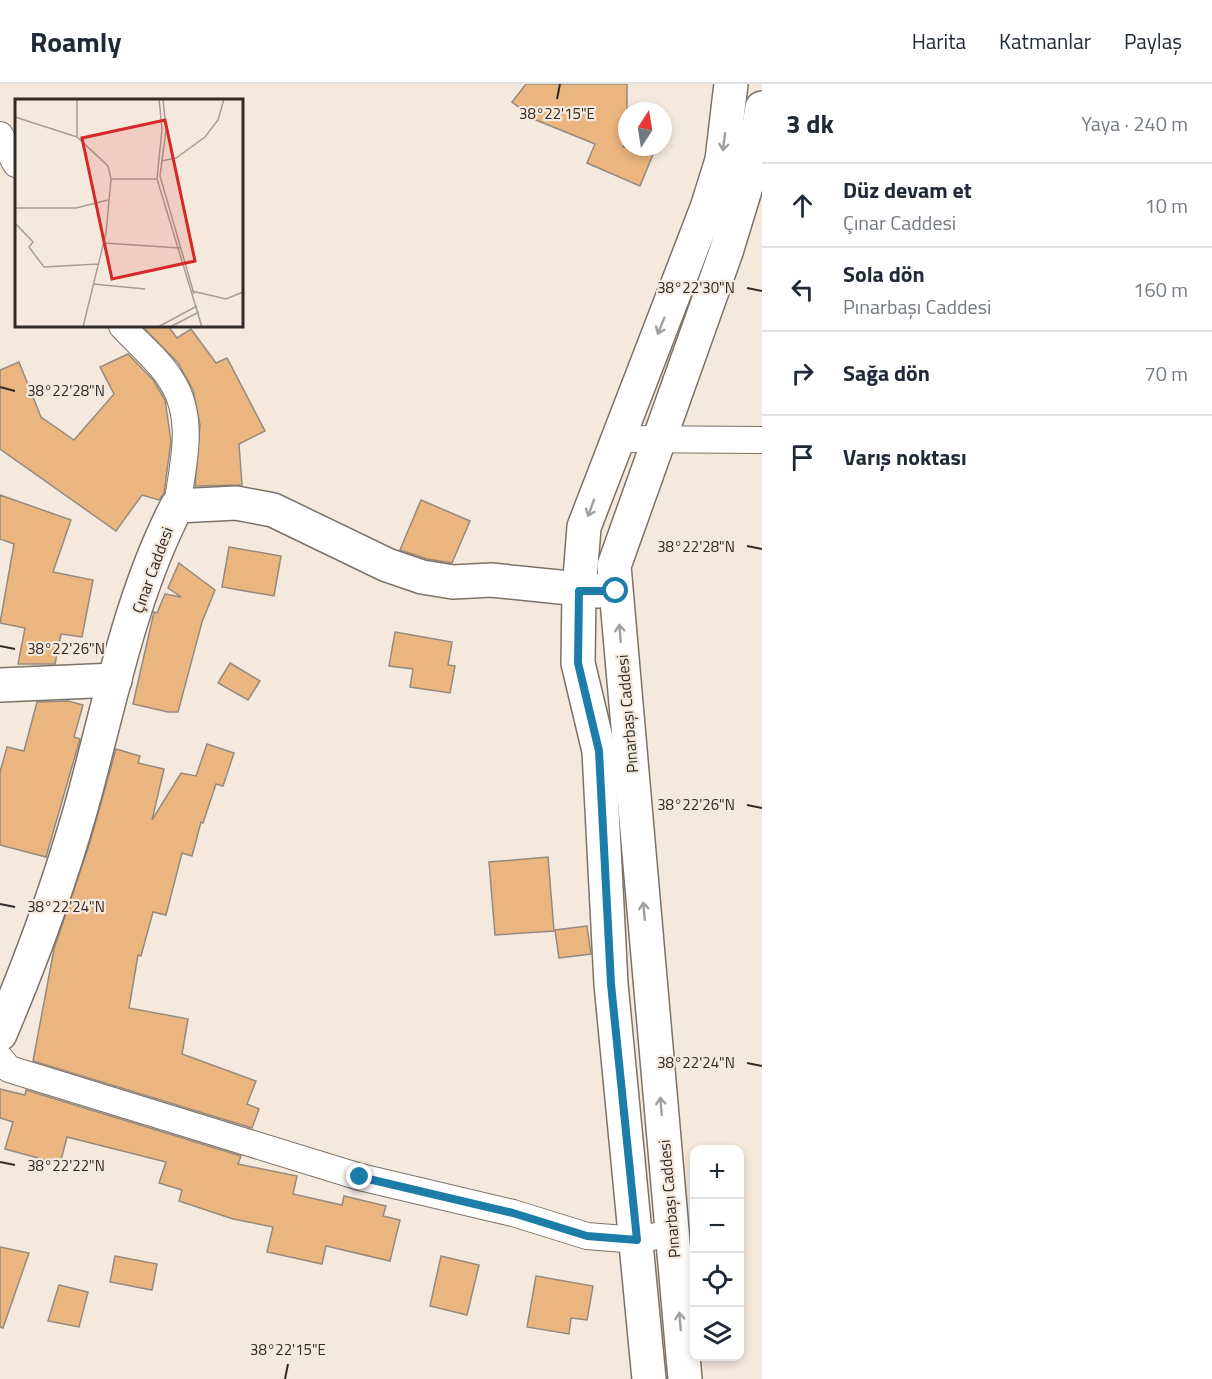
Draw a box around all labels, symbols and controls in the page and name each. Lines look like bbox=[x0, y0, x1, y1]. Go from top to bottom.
text: Roamly bbox=[30, 20, 121, 63]
text: Harita bbox=[912, 25, 966, 57]
text: Katmanlar bbox=[999, 25, 1091, 57]
text: Paylaş bbox=[1124, 25, 1182, 57]
inset map bbox=[15, 99, 243, 327]
text: 38°22'15"E bbox=[519, 102, 595, 125]
north arrow bbox=[618, 102, 672, 156]
text: 3 dk bbox=[786, 104, 834, 143]
text: Yaya · 240 m bbox=[1081, 108, 1188, 139]
one-way arrow bbox=[718, 132, 729, 152]
text: Düz devam et bbox=[843, 173, 972, 207]
icon: ahead bbox=[786, 189, 819, 222]
text: 10 m bbox=[1144, 190, 1188, 221]
text: Çınar Caddesi bbox=[843, 207, 956, 238]
text: Sola dön bbox=[843, 257, 925, 291]
icon: left bbox=[786, 273, 819, 306]
text: 160 m bbox=[1133, 274, 1188, 305]
text: 38°22'30"N bbox=[657, 276, 735, 299]
text: Pınarbaşı Caddesi bbox=[843, 291, 991, 322]
one-way arrow bbox=[654, 316, 665, 335]
text: Sağa dön bbox=[843, 356, 930, 390]
icon: right bbox=[786, 357, 819, 390]
text: 70 m bbox=[1144, 358, 1188, 389]
text: 38°22'28"N bbox=[27, 379, 105, 402]
text: Varış noktası bbox=[843, 440, 967, 474]
icon: arrive bbox=[786, 441, 819, 474]
one-way arrow bbox=[585, 498, 596, 517]
street label: Çınar Caddesi bbox=[125, 523, 179, 617]
text: 38°22'28"N bbox=[657, 535, 735, 558]
route start bbox=[602, 577, 628, 603]
one-way arrow bbox=[614, 624, 625, 644]
text: 38°22'26"N bbox=[27, 637, 105, 660]
street label: Pınarbaşı Caddesi bbox=[610, 654, 644, 774]
text: 38°22'26"N bbox=[657, 793, 735, 816]
text: 38°22'24"N bbox=[27, 895, 105, 918]
one-way arrow bbox=[638, 902, 649, 922]
text: 38°22'24"N bbox=[657, 1051, 735, 1074]
one-way arrow bbox=[655, 1096, 666, 1116]
street label: Pınarbaşı Caddesi bbox=[652, 1139, 686, 1259]
map controls bbox=[690, 1145, 744, 1361]
button: + bbox=[690, 1145, 744, 1199]
text: 38°22'22"N bbox=[27, 1154, 105, 1177]
route end bbox=[346, 1163, 372, 1189]
button: − bbox=[690, 1199, 744, 1253]
button: locate bbox=[690, 1253, 744, 1307]
button: layers bbox=[690, 1307, 744, 1361]
one-way arrow bbox=[674, 1311, 685, 1331]
text: 38°22'15"E bbox=[250, 1338, 326, 1361]

